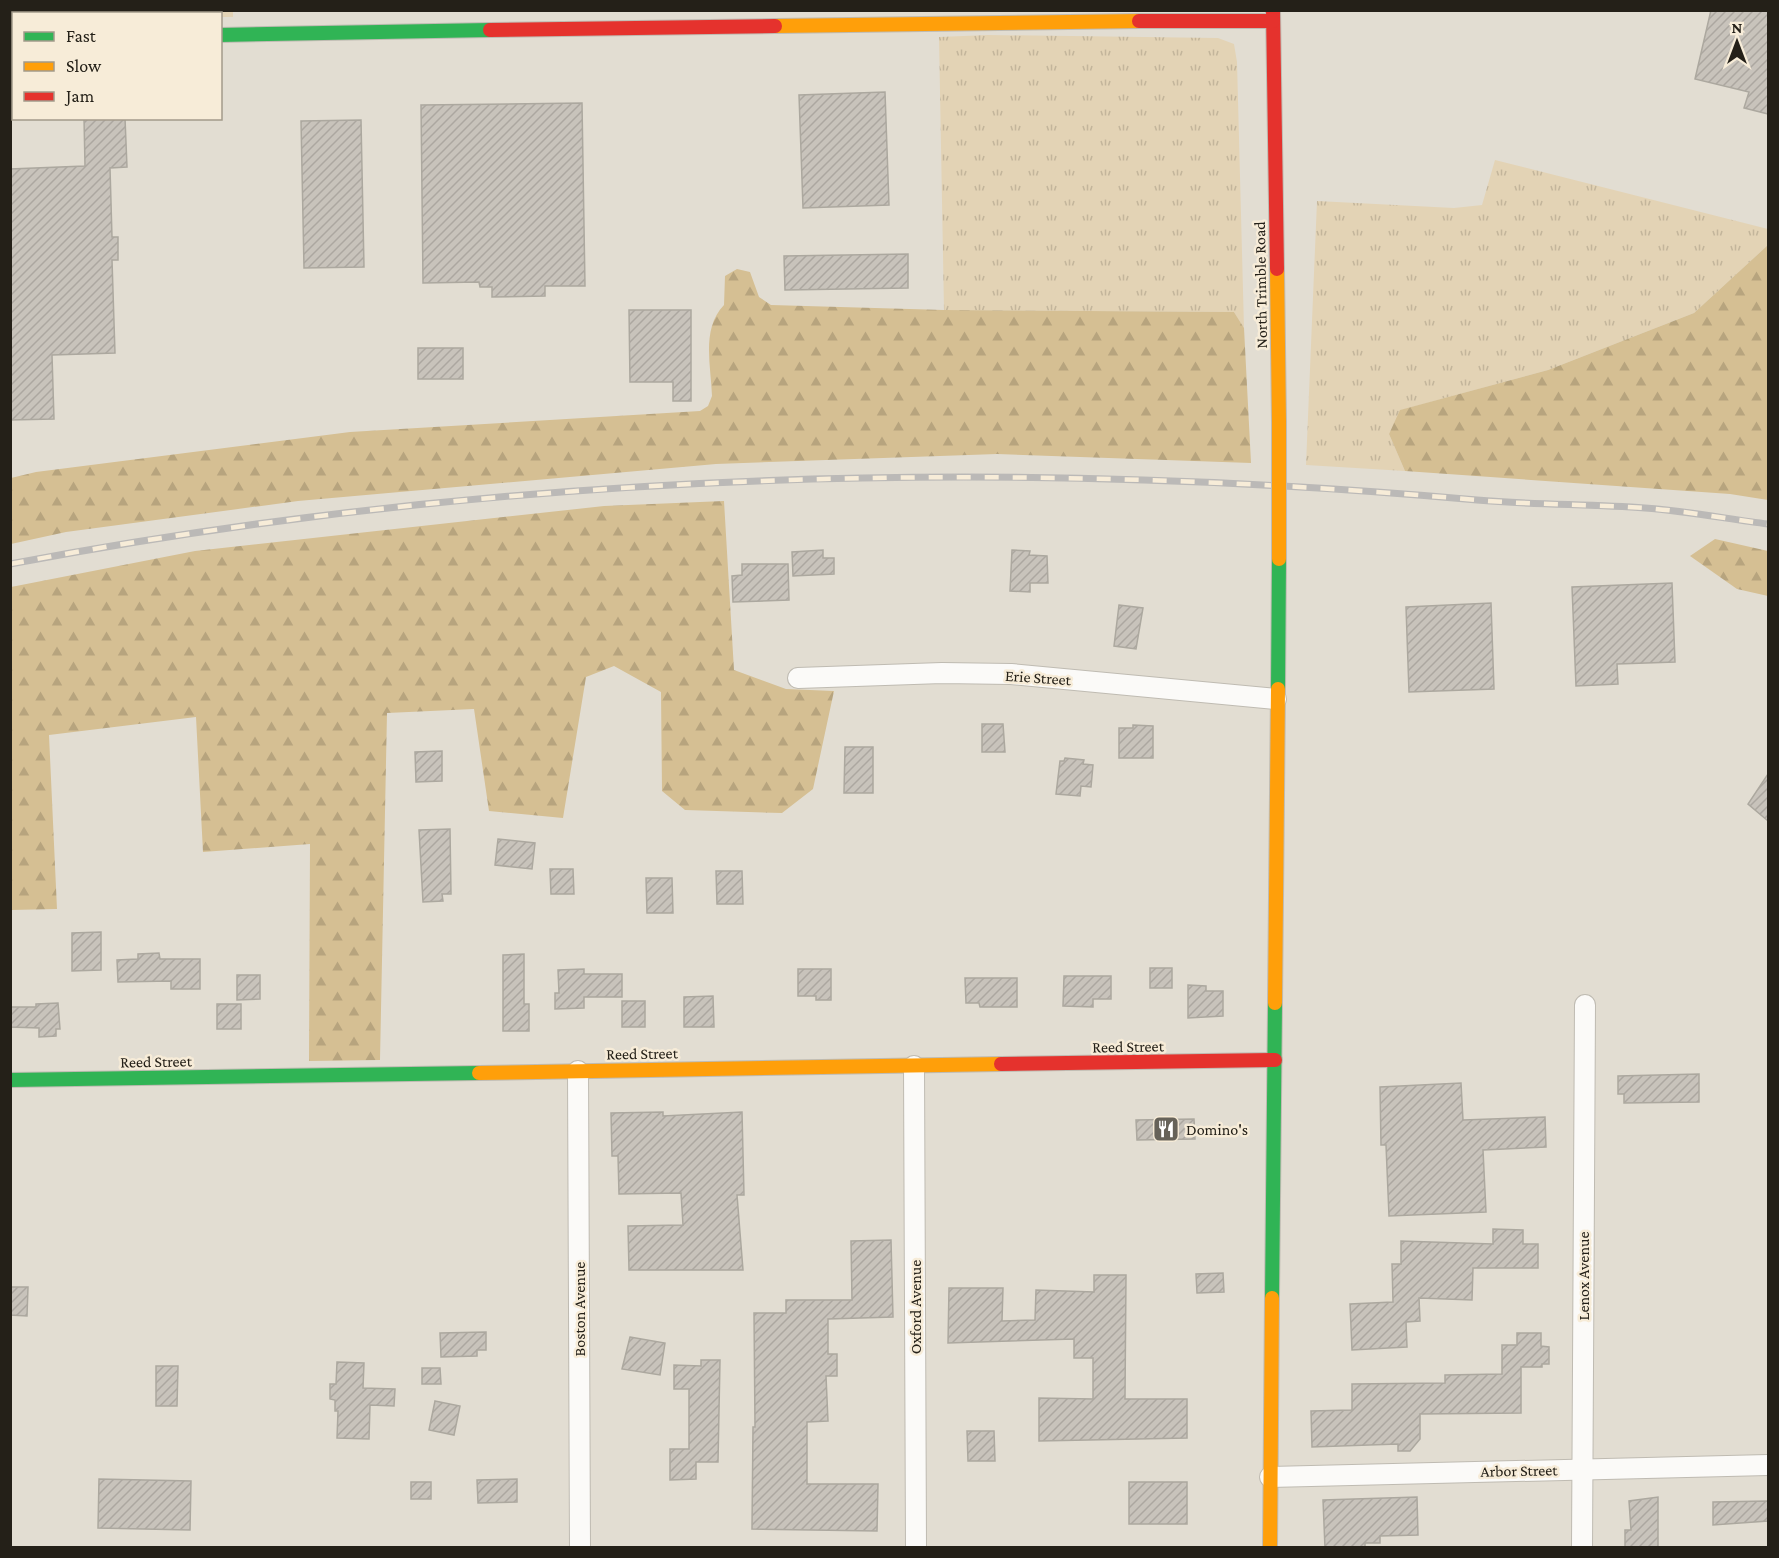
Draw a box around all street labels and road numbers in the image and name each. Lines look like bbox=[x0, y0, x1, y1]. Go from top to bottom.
street label: North Trimble Road bbox=[1251, 221, 1270, 349]
street label: Erie Street bbox=[1004, 667, 1072, 688]
street label: Reed Street bbox=[1092, 1037, 1165, 1056]
street label: Reed Street bbox=[606, 1044, 679, 1063]
street label: Reed Street bbox=[120, 1052, 193, 1071]
street label: Lenox Avenue bbox=[1575, 1232, 1592, 1321]
street label: Oxford Avenue bbox=[907, 1260, 924, 1354]
street label: Boston Avenue bbox=[571, 1262, 588, 1356]
street label: Arbor Street bbox=[1480, 1461, 1558, 1480]

